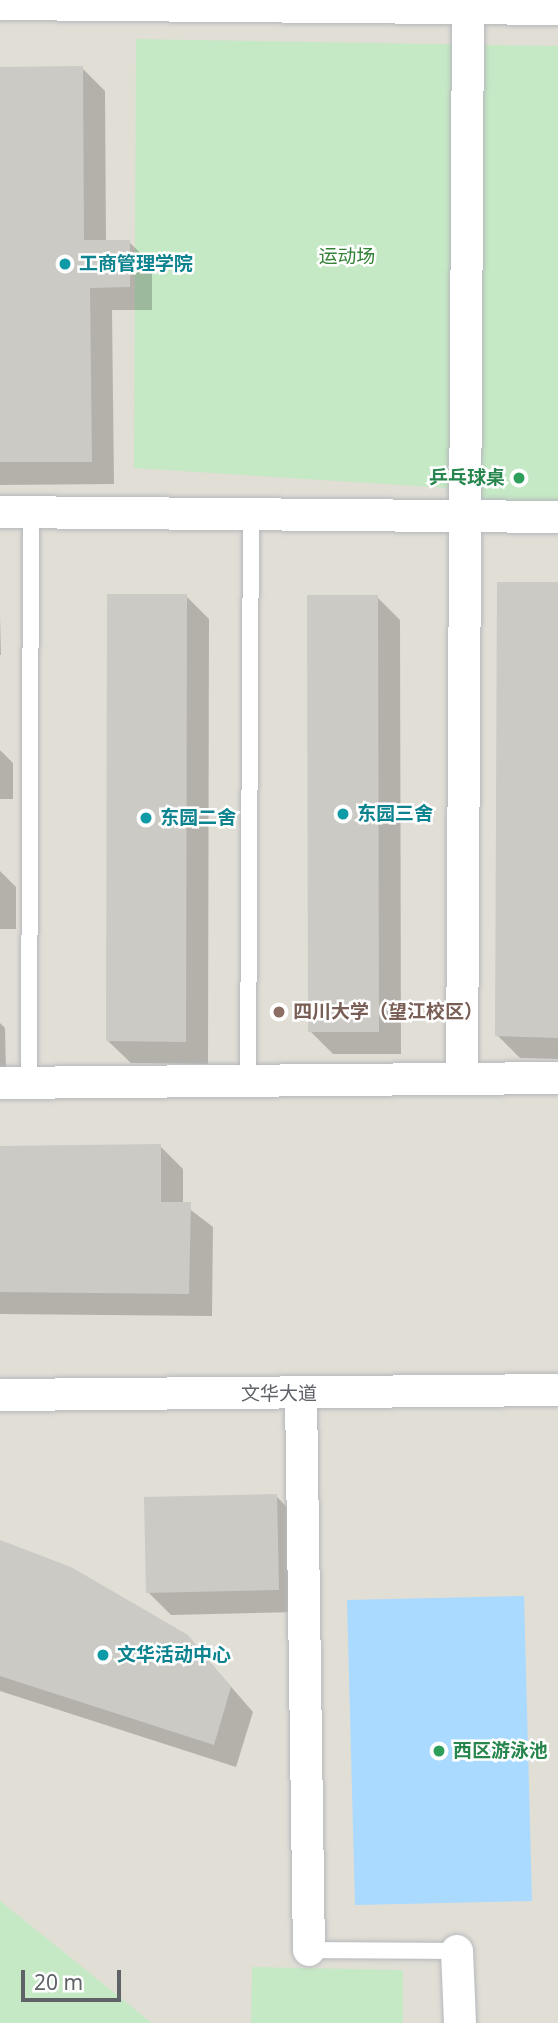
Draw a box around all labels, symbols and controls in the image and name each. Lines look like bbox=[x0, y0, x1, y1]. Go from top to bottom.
park label: 运动场 bbox=[319, 246, 375, 268]
place label: 工商管理学院 bbox=[79, 253, 193, 275]
marker: 工商管理学院 bbox=[57, 256, 73, 272]
place label: 乒乓球桌 bbox=[429, 467, 505, 489]
marker: 乒乓球桌 bbox=[511, 470, 527, 486]
place label: 东园三舍 bbox=[357, 803, 433, 825]
marker: 东园三舍 bbox=[335, 806, 351, 822]
place label: 东园二舍 bbox=[160, 807, 236, 829]
marker: 东园二舍 bbox=[138, 810, 154, 826]
place label: 四川大学（望江校区） bbox=[293, 1001, 483, 1023]
marker: 四川大学（望江校区） bbox=[271, 1004, 287, 1020]
street label: 文华大道 bbox=[241, 1383, 317, 1405]
place label: 文华活动中心 bbox=[117, 1644, 231, 1666]
marker: 文华活动中心 bbox=[95, 1647, 111, 1663]
place label: 西区游泳池 bbox=[453, 1740, 548, 1762]
marker: 西区游泳池 bbox=[431, 1743, 447, 1759]
scale bar bbox=[24, 1956, 124, 2000]
text: 20 m bbox=[34, 1968, 83, 1996]

